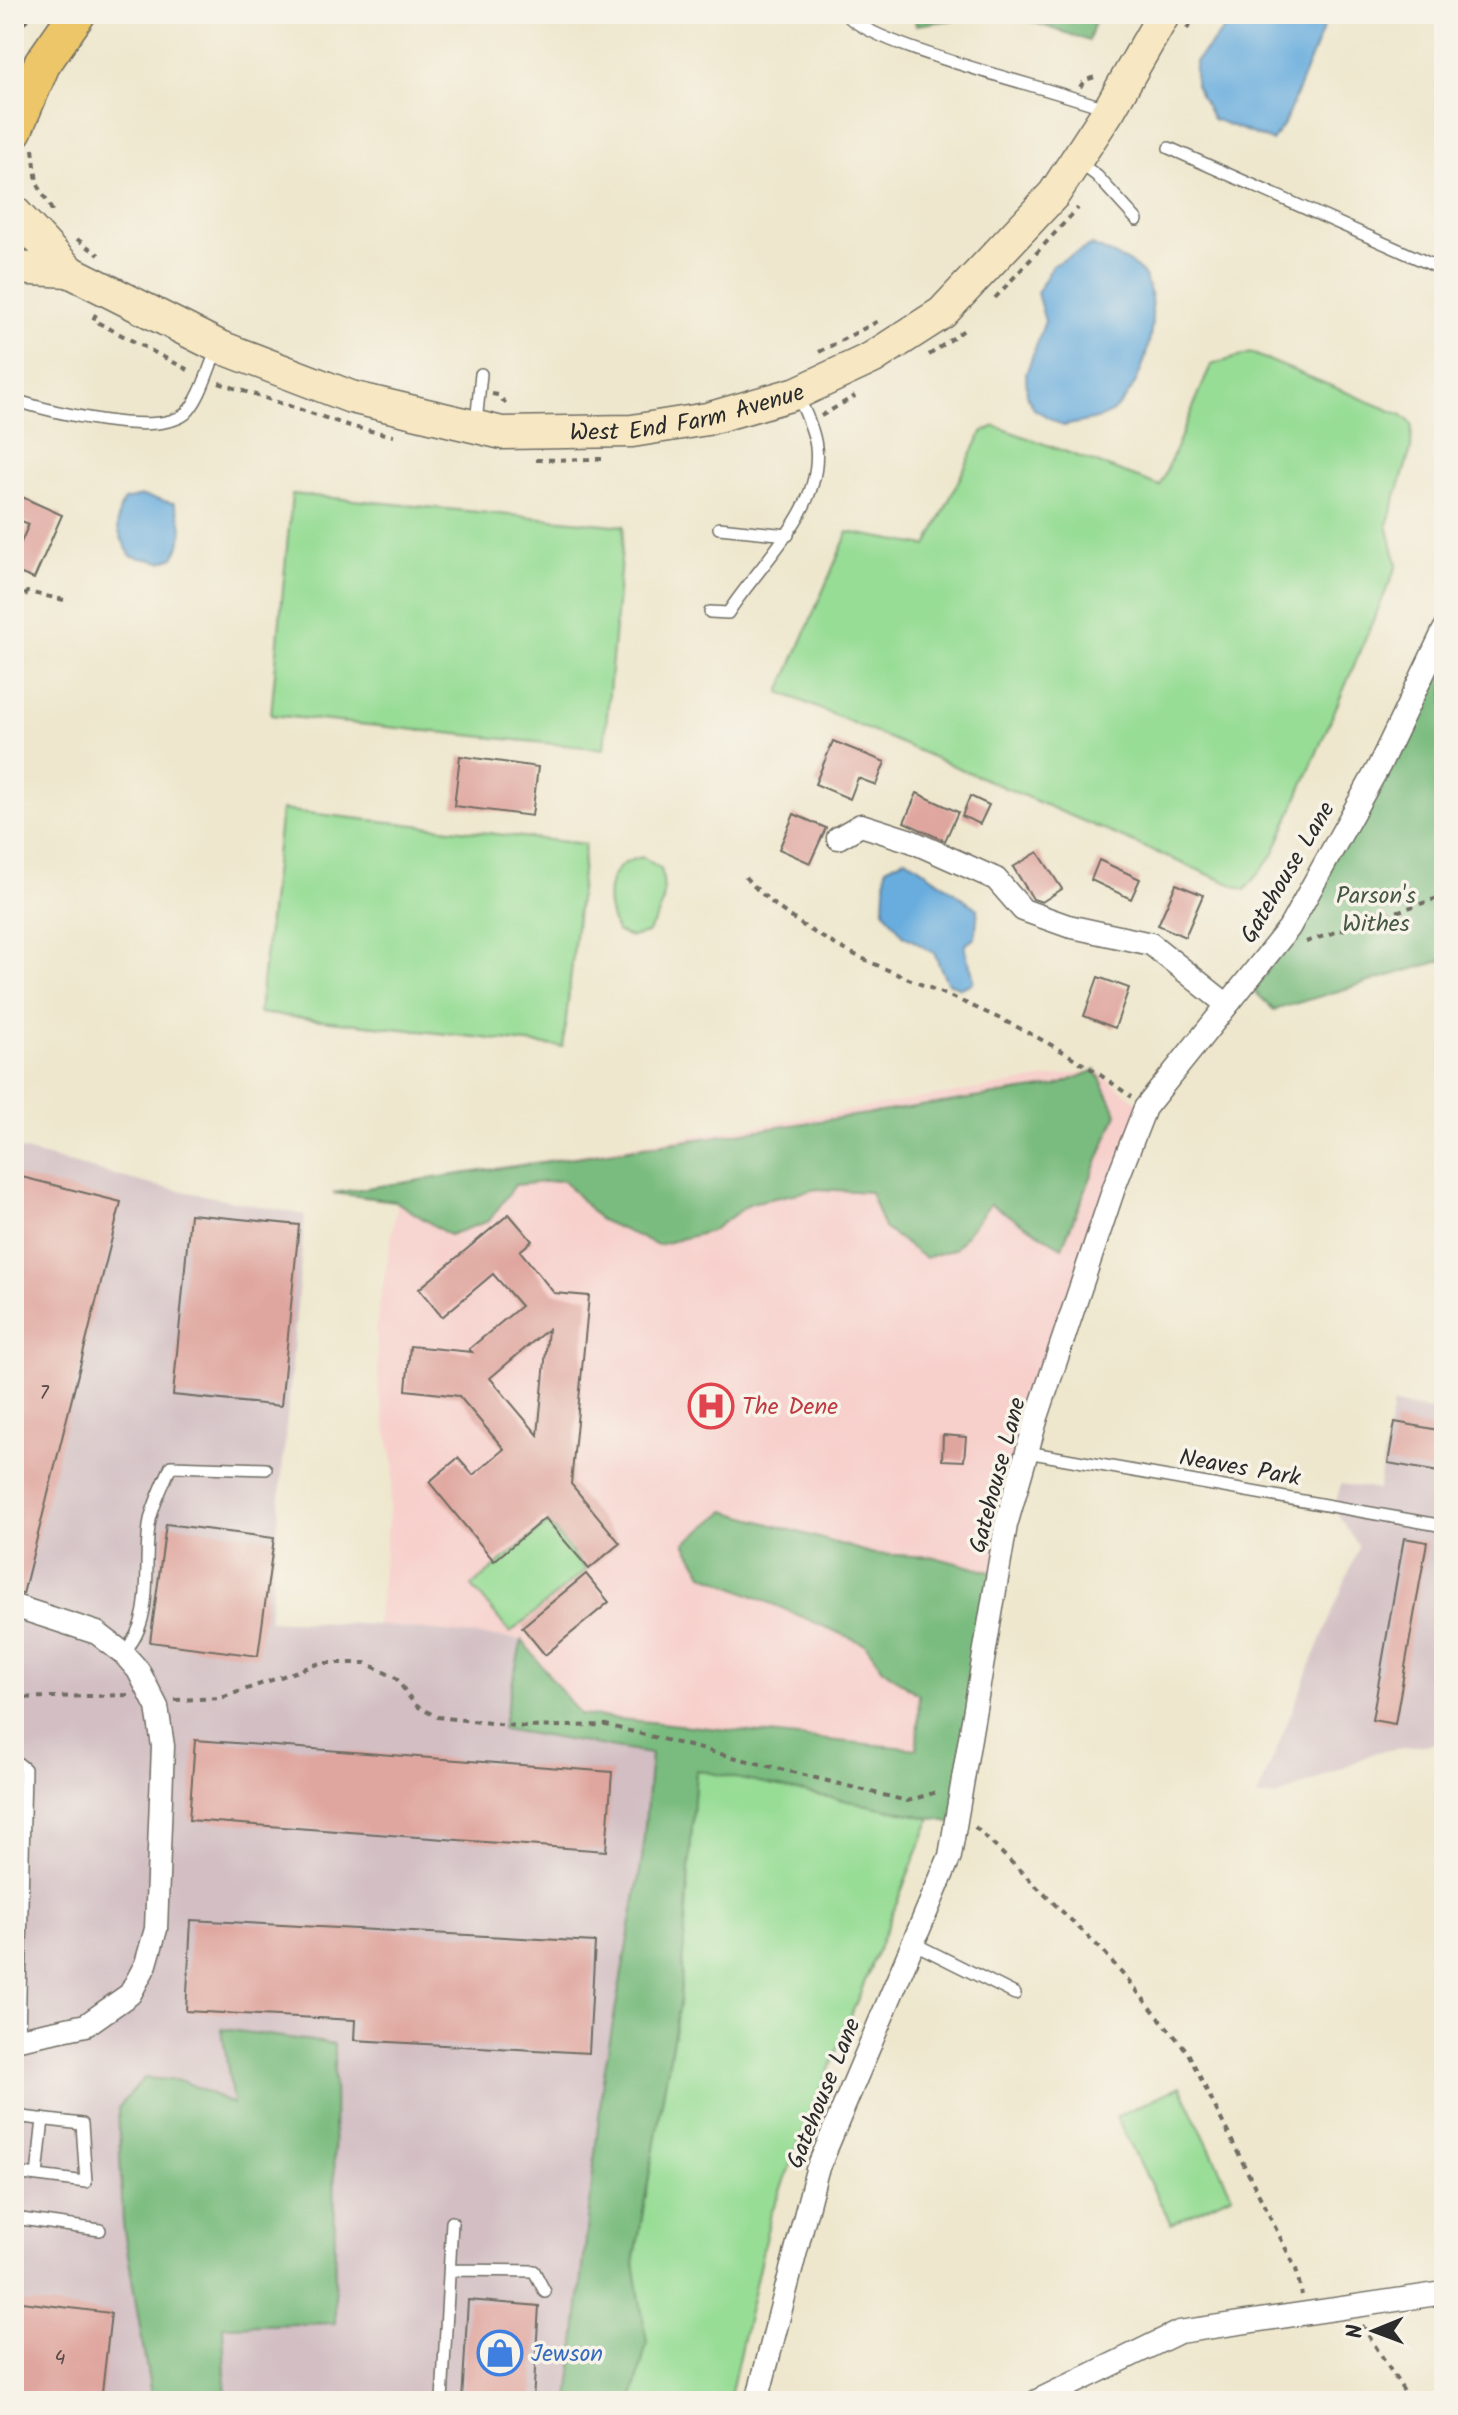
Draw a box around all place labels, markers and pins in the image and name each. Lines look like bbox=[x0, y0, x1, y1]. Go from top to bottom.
hospital icon: The Dene bbox=[687, 1382, 735, 1430]
place label: The Dene bbox=[742, 1388, 838, 1427]
shop icon: Jewson bbox=[476, 2329, 524, 2377]
place label: Jewson bbox=[531, 2335, 603, 2374]

